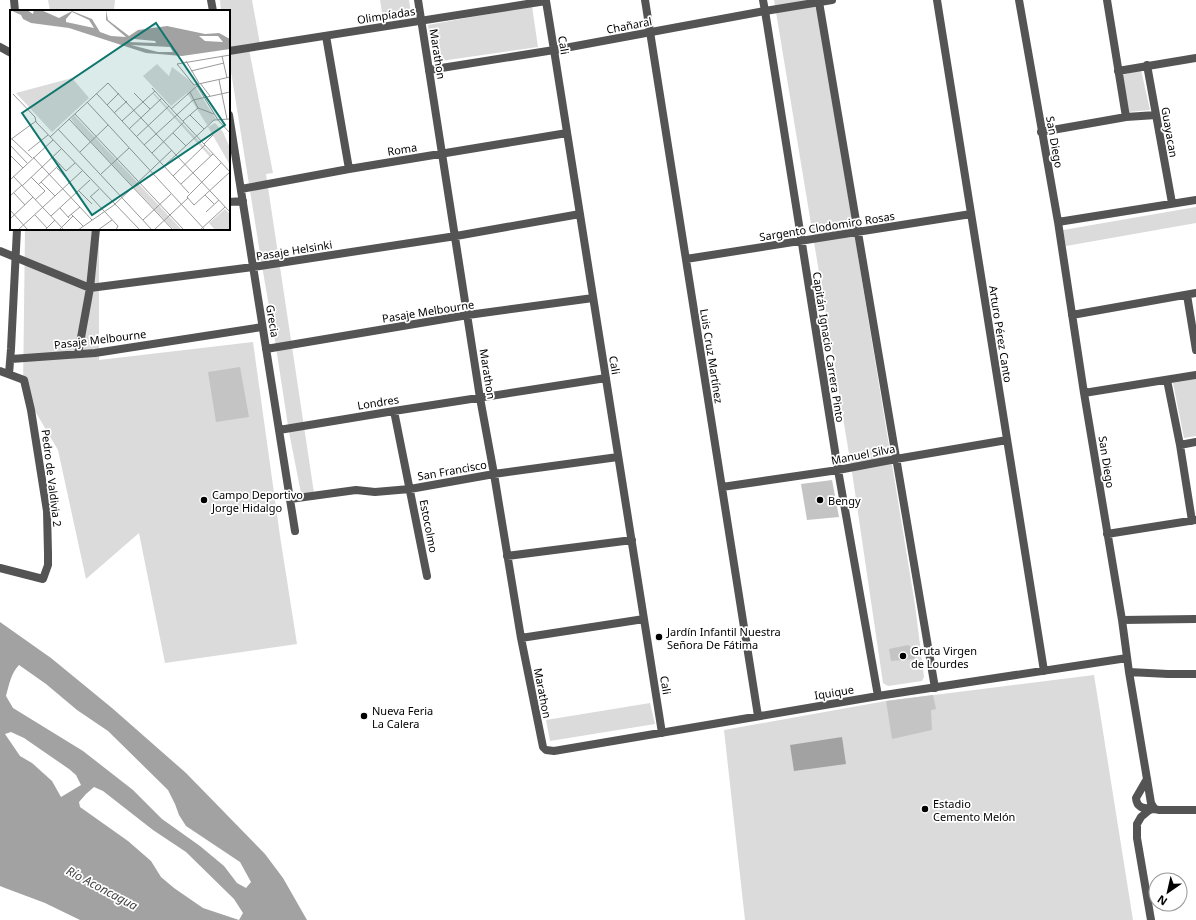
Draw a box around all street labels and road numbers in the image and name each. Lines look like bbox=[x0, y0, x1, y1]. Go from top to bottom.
street label: Olimpíadas bbox=[356, 3, 416, 27]
street label: Chañaral bbox=[605, 13, 653, 37]
street label: Marathon bbox=[427, 28, 449, 80]
street label: Cali bbox=[555, 35, 573, 55]
street label: Guayacan bbox=[1158, 106, 1182, 158]
street label: San Diego bbox=[1043, 115, 1067, 169]
street label: Roma bbox=[386, 139, 418, 159]
street label: Sargento Clodomiro Rosas bbox=[758, 208, 896, 244]
street label: Pasaje Helsinki bbox=[255, 237, 333, 263]
street label: Capitán Ignacio Carrera Pinto bbox=[810, 271, 848, 424]
street label: Arturo Pérez Canto bbox=[986, 284, 1016, 384]
street label: Pasaje Melbourne bbox=[381, 296, 475, 326]
street label: Grecia bbox=[263, 304, 283, 338]
street label: Luis Cruz Martínez bbox=[697, 308, 727, 404]
street label: Pasaje Melbourne bbox=[53, 326, 147, 352]
street label: Marathon bbox=[477, 348, 499, 400]
street label: Cali bbox=[606, 355, 624, 375]
street label: Londres bbox=[356, 391, 400, 413]
street label: Pedro de Valdivia 2 bbox=[39, 428, 65, 528]
street label: San Diego bbox=[1095, 435, 1119, 489]
street label: Manuel Silva bbox=[830, 440, 896, 468]
street label: San Francisco bbox=[416, 456, 488, 483]
street label: Estocolmo bbox=[417, 498, 442, 554]
street label: Marathon bbox=[531, 667, 555, 719]
street label: Cali bbox=[657, 675, 675, 695]
street label: Iquique bbox=[813, 681, 855, 703]

